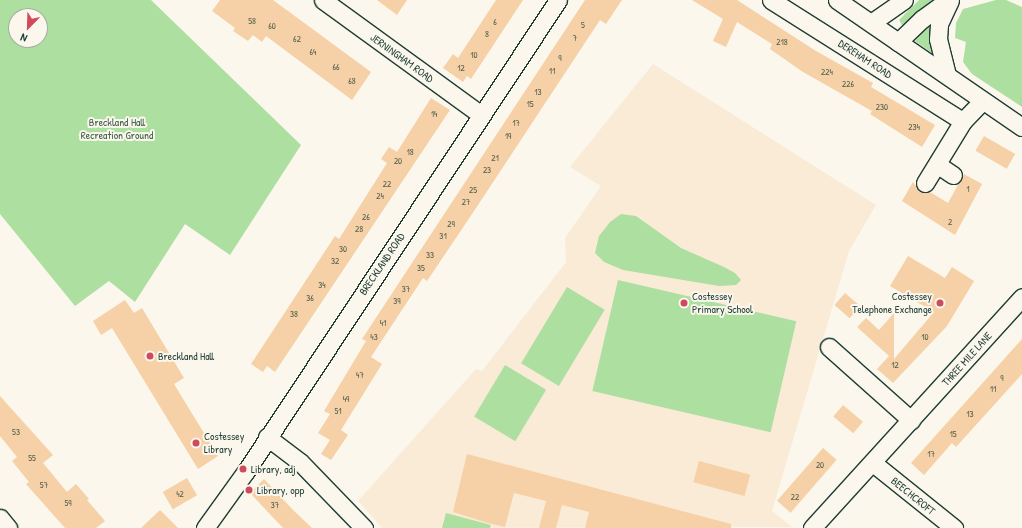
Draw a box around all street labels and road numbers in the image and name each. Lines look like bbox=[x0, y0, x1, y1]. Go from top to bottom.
street label: JERNINGHAM ROAD bbox=[368, 31, 436, 85]
street label: DEREHAM ROAD bbox=[836, 37, 894, 81]
street label: BRECKLAND ROAD bbox=[356, 230, 408, 298]
street label: THREE MILE LANE bbox=[939, 329, 995, 389]
street label: BEECHCROFT bbox=[888, 474, 938, 518]

